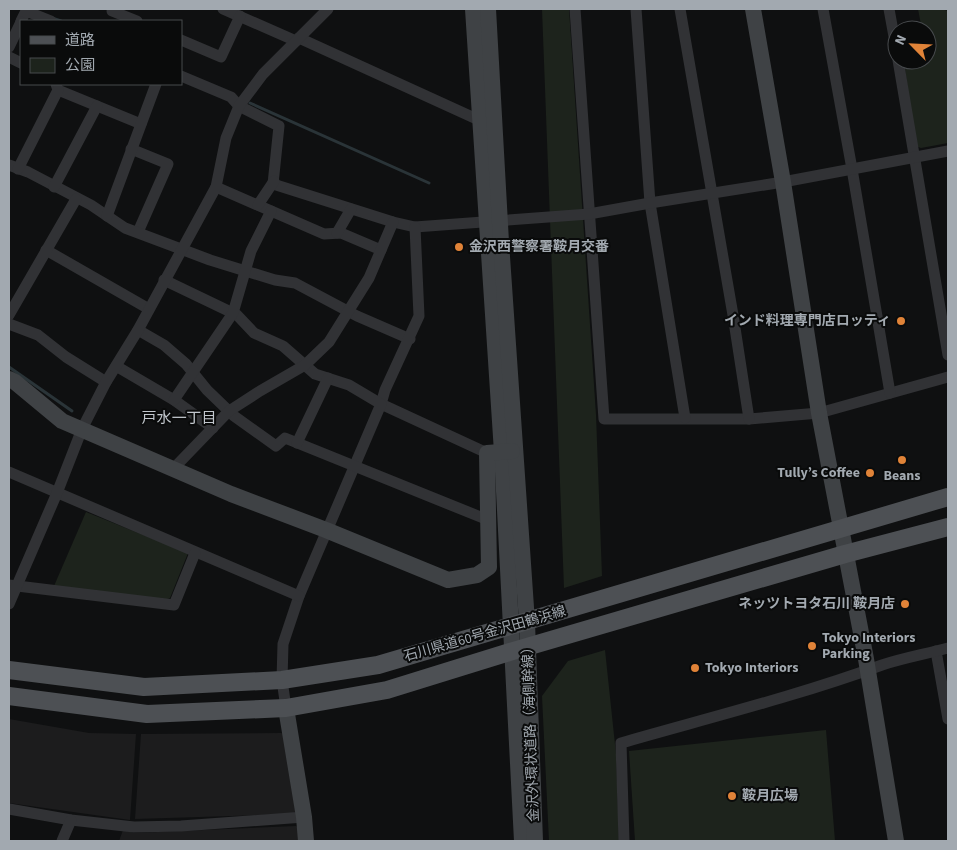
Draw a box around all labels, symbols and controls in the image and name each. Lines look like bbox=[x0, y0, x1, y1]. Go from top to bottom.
legend bbox=[20, 20, 182, 85]
north arrow bbox=[887, 20, 937, 70]
text: 道路 bbox=[65, 30, 95, 51]
text: N bbox=[890, 32, 912, 48]
text: 公園 bbox=[65, 55, 95, 76]
place label: 金沢西警察署鞍月交番 bbox=[469, 237, 609, 257]
marker: 金沢西警察署鞍月交番 bbox=[453, 241, 465, 253]
place label: インド料理専門店ロッティ bbox=[724, 311, 891, 331]
marker: インド料理専門店ロッティ bbox=[895, 315, 907, 327]
district label: 戸水一丁目 bbox=[141, 408, 217, 429]
marker: Beans bbox=[896, 454, 908, 466]
place label: Tully’s Coffee bbox=[777, 463, 860, 483]
place label: Beans bbox=[883, 466, 921, 486]
marker: Tully’s Coffee bbox=[864, 467, 876, 479]
place label: ネッツトヨタ石川 鞍月店 bbox=[738, 594, 895, 614]
marker: ネッツトヨタ石川 鞍月店 bbox=[899, 598, 911, 610]
street label: 石川県道60号金沢田鶴浜線 bbox=[402, 601, 568, 667]
place label: Tokyo Interiors Parking bbox=[822, 628, 915, 664]
street label: 金沢外環状道路（海側幹線） bbox=[518, 640, 544, 822]
marker: Tokyo Interiors Parking bbox=[806, 640, 818, 652]
place label: Tokyo Interiors bbox=[705, 658, 798, 678]
marker: Tokyo Interiors bbox=[689, 662, 701, 674]
place label: 鞍月広場 bbox=[742, 786, 798, 806]
marker: 鞍月広場 bbox=[726, 790, 738, 802]

